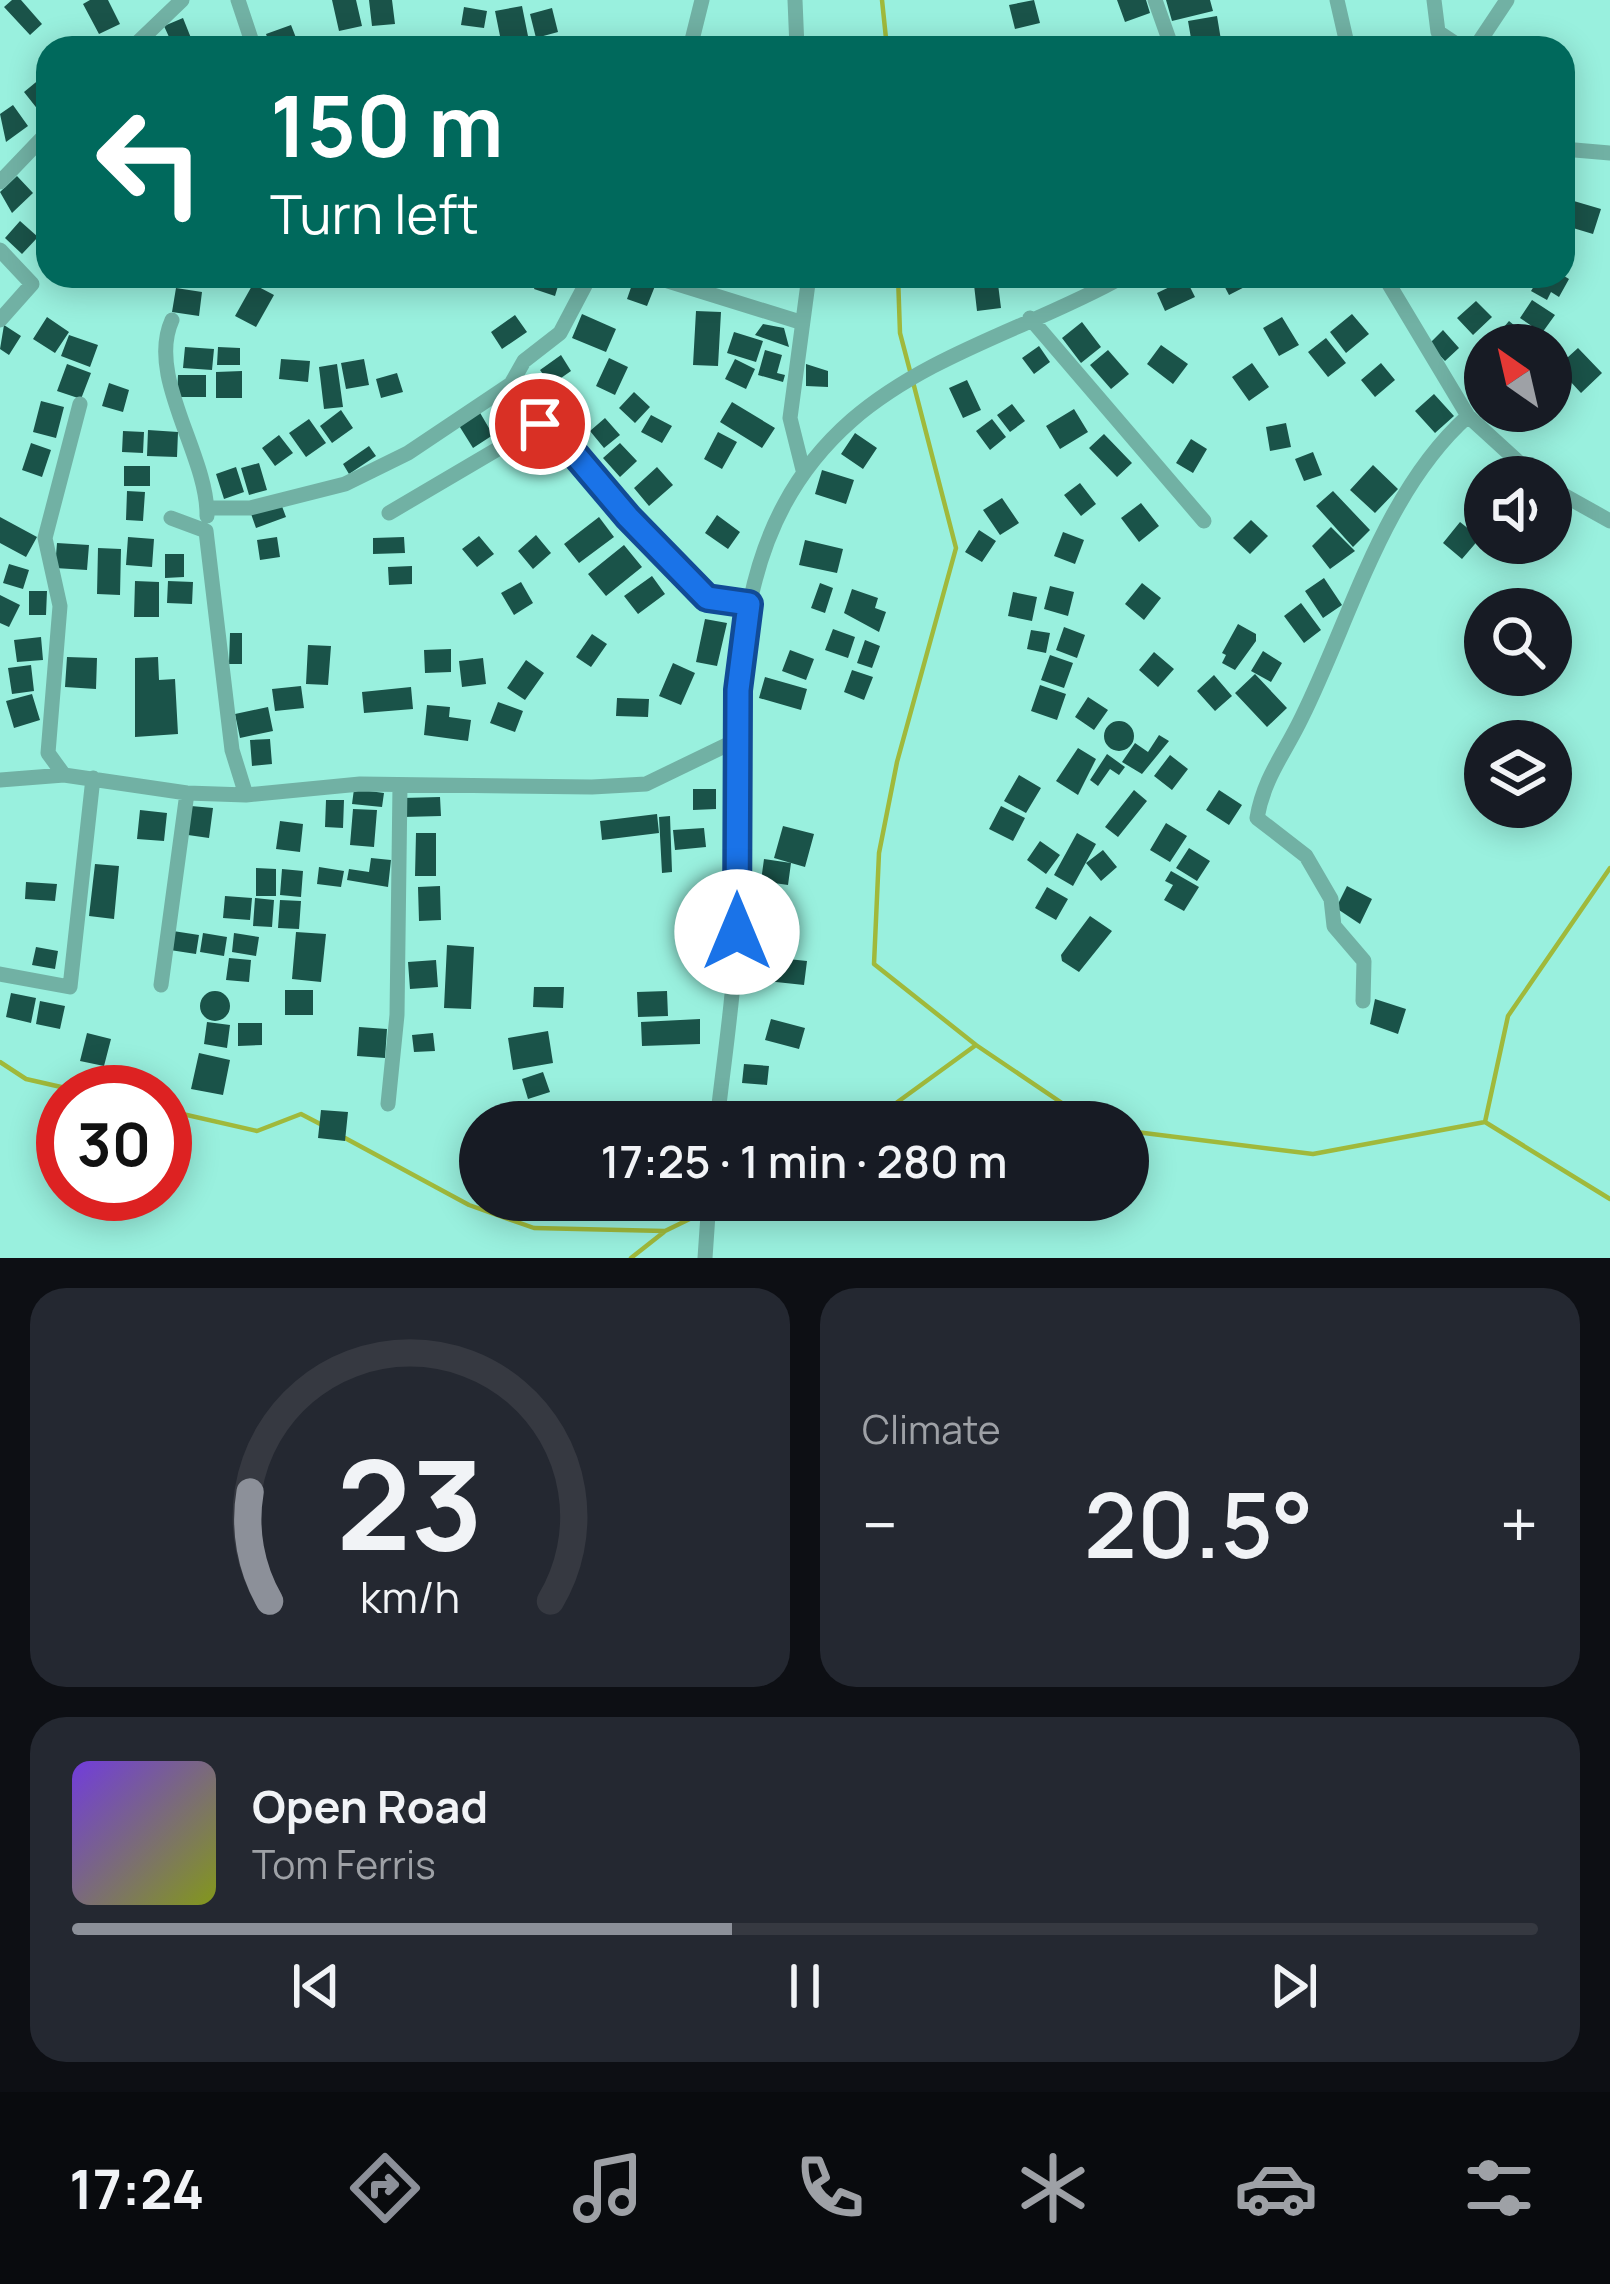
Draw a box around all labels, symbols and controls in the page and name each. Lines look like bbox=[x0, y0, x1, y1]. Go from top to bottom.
text: 150 m bbox=[270, 67, 504, 182]
icon: left bbox=[72, 84, 228, 240]
text: Turn left bbox=[270, 176, 479, 250]
north arrow bbox=[1464, 324, 1572, 432]
map controls bbox=[1464, 324, 1572, 828]
pin bbox=[489, 373, 591, 475]
icon: arrive bbox=[507, 391, 573, 457]
button: sound bbox=[1464, 456, 1572, 564]
button: search bbox=[1464, 588, 1572, 696]
button: layers bbox=[1464, 720, 1572, 828]
position arrow bbox=[674, 869, 800, 995]
speed limit sign: 30 bbox=[36, 1065, 192, 1221]
text: 17:25 · 1 min · 280 m bbox=[600, 1130, 1008, 1192]
text: Climate bbox=[862, 1402, 1001, 1456]
text: 23 bbox=[337, 1417, 483, 1587]
text: 20.5° bbox=[1084, 1462, 1314, 1585]
text: − bbox=[862, 1479, 898, 1569]
text: + bbox=[1500, 1479, 1538, 1569]
text: km/h bbox=[360, 1566, 460, 1625]
text: Open Road bbox=[252, 1775, 488, 1837]
text: Tom Ferris bbox=[252, 1837, 436, 1891]
icon: previous bbox=[283, 1953, 349, 2019]
icon: pause bbox=[772, 1953, 838, 2019]
icon: next bbox=[1261, 1953, 1327, 2019]
icon: directions bbox=[343, 2146, 427, 2230]
icon: music bbox=[566, 2146, 650, 2230]
icon: phone bbox=[788, 2146, 872, 2230]
icon: climate bbox=[1011, 2146, 1095, 2230]
icon: car bbox=[1234, 2146, 1318, 2230]
icon: filters bbox=[1457, 2146, 1541, 2230]
text: 17:24 bbox=[69, 2151, 204, 2225]

